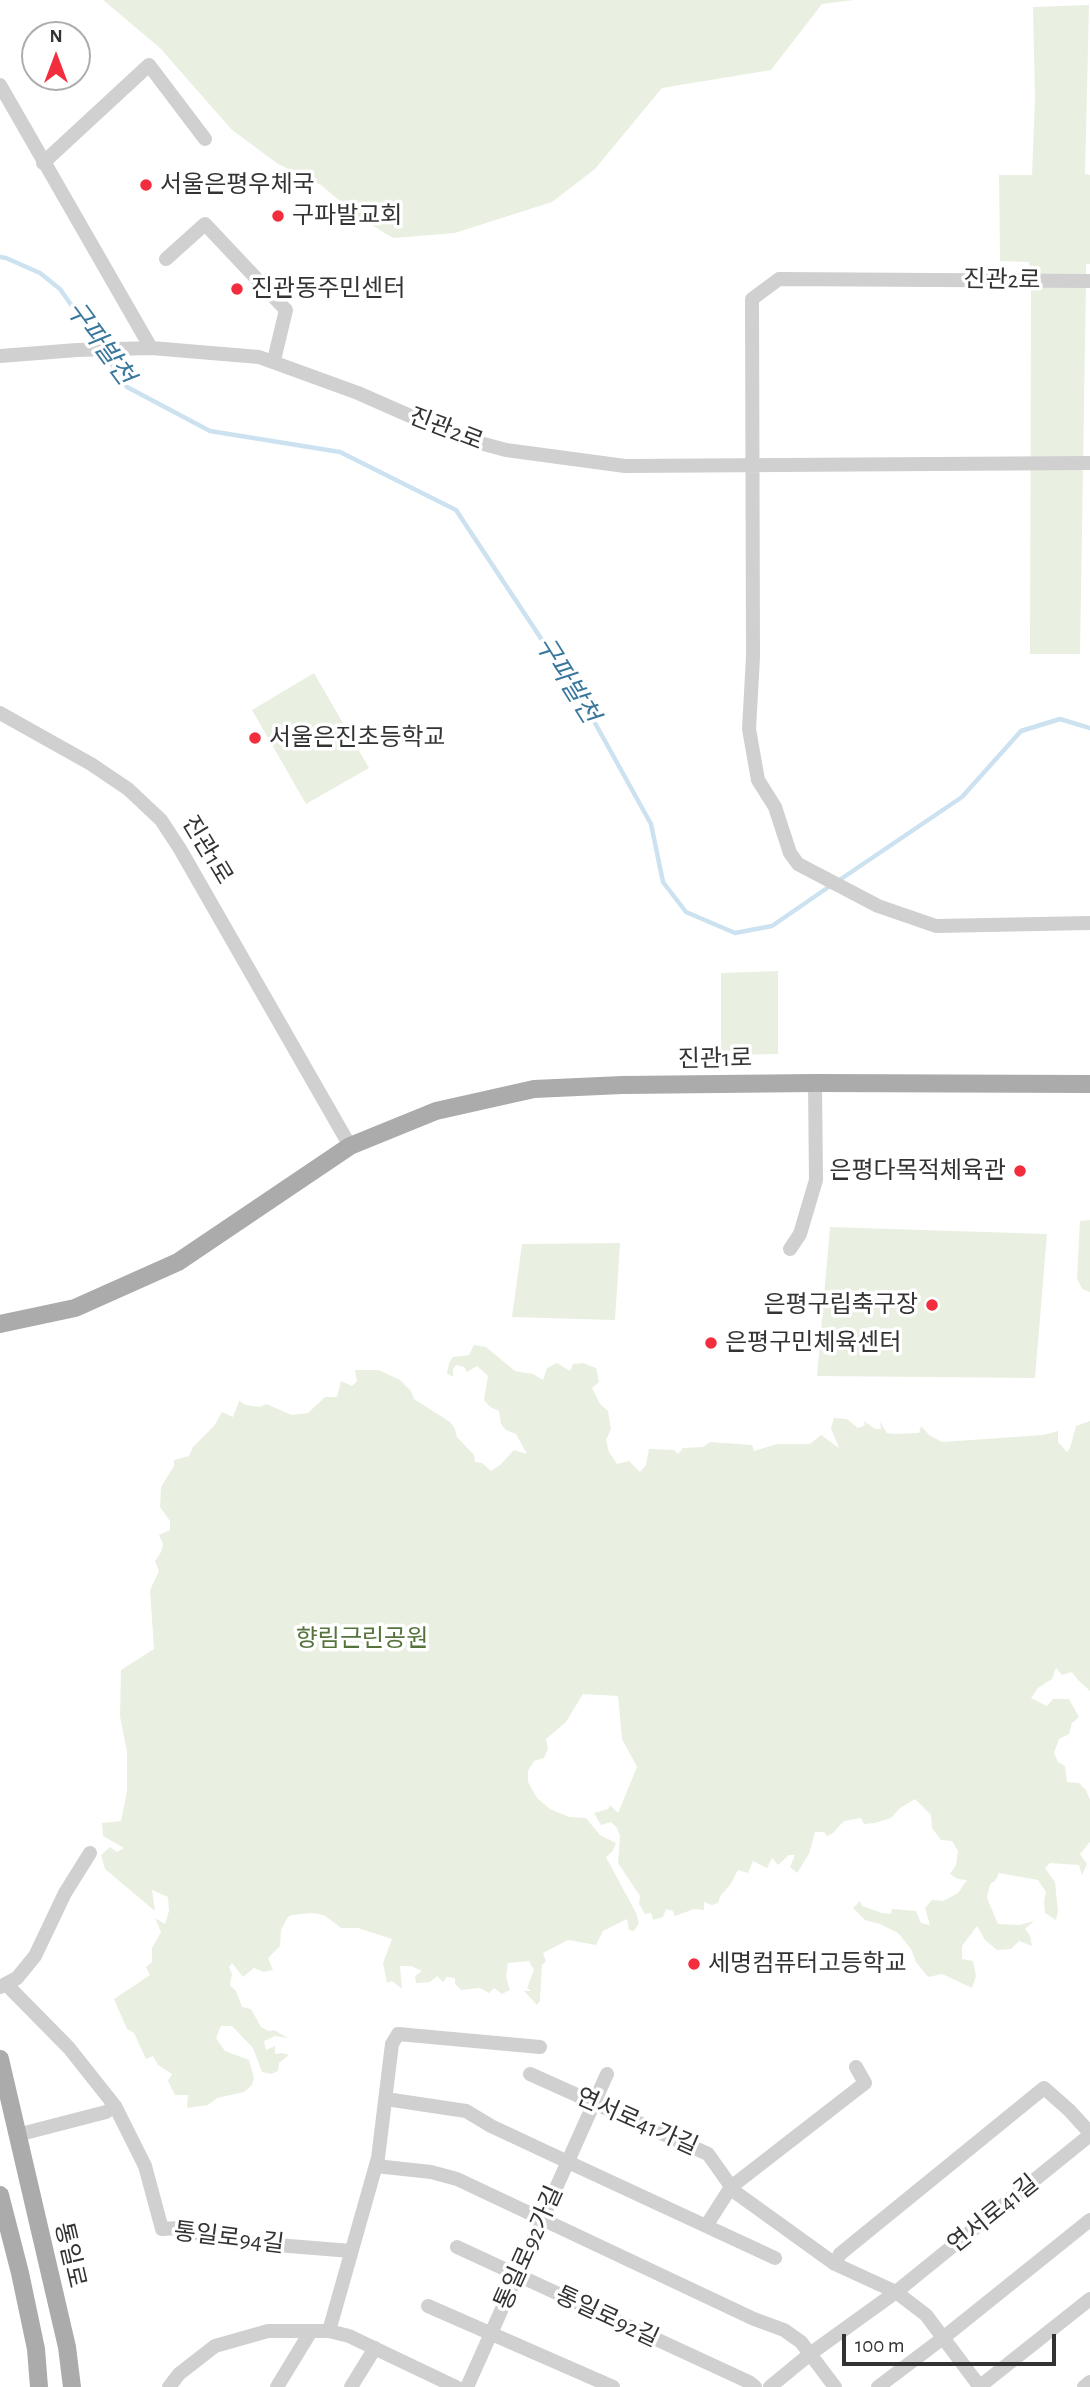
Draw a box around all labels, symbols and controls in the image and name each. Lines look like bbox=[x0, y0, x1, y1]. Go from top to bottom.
north arrow bbox=[21, 21, 91, 91]
text: N bbox=[49, 27, 63, 46]
place label: 서울은평우체국 bbox=[160, 171, 315, 199]
marker: 서울은평우체국 bbox=[138, 177, 154, 193]
place label: 구파발교회 bbox=[292, 202, 402, 230]
marker: 구파발교회 bbox=[270, 208, 286, 224]
street label: 진관2로 bbox=[963, 265, 1041, 295]
place label: 진관동주민센터 bbox=[251, 275, 406, 303]
marker: 진관동주민센터 bbox=[229, 281, 245, 297]
water label: 구파발천 bbox=[59, 295, 141, 391]
street label: 진관2로 bbox=[405, 402, 487, 456]
water label: 구파발천 bbox=[528, 631, 606, 729]
place label: 서울은진초등학교 bbox=[269, 724, 446, 752]
marker: 서울은진초등학교 bbox=[247, 730, 263, 746]
street label: 진관1로 bbox=[175, 811, 239, 889]
street label: 진관1로 bbox=[678, 1044, 752, 1074]
place label: 은평다목적체육관 bbox=[829, 1157, 1006, 1185]
marker: 은평다목적체육관 bbox=[1012, 1163, 1028, 1179]
place label: 은평구립축구장 bbox=[763, 1291, 918, 1319]
marker: 은평구립축구장 bbox=[924, 1297, 940, 1313]
place label: 은평구민체육센터 bbox=[725, 1329, 902, 1357]
marker: 은평구민체육센터 bbox=[703, 1335, 719, 1351]
park label: 향림근린공원 bbox=[296, 1625, 428, 1653]
place label: 세명컴퓨터고등학교 bbox=[708, 1950, 907, 1978]
marker: 세명컴퓨터고등학교 bbox=[686, 1956, 702, 1972]
street label: 연서로41가길 bbox=[572, 2082, 702, 2162]
street label: 연서로41길 bbox=[942, 2169, 1044, 2259]
street label: 통일로92가길 bbox=[489, 2182, 569, 2314]
street label: 통일로94길 bbox=[172, 2217, 286, 2259]
street label: 통일로 bbox=[49, 2219, 91, 2291]
street label: 통일로92길 bbox=[551, 2281, 663, 2353]
scale bar bbox=[845, 2320, 1058, 2364]
text: 100 m bbox=[855, 2335, 905, 2356]

